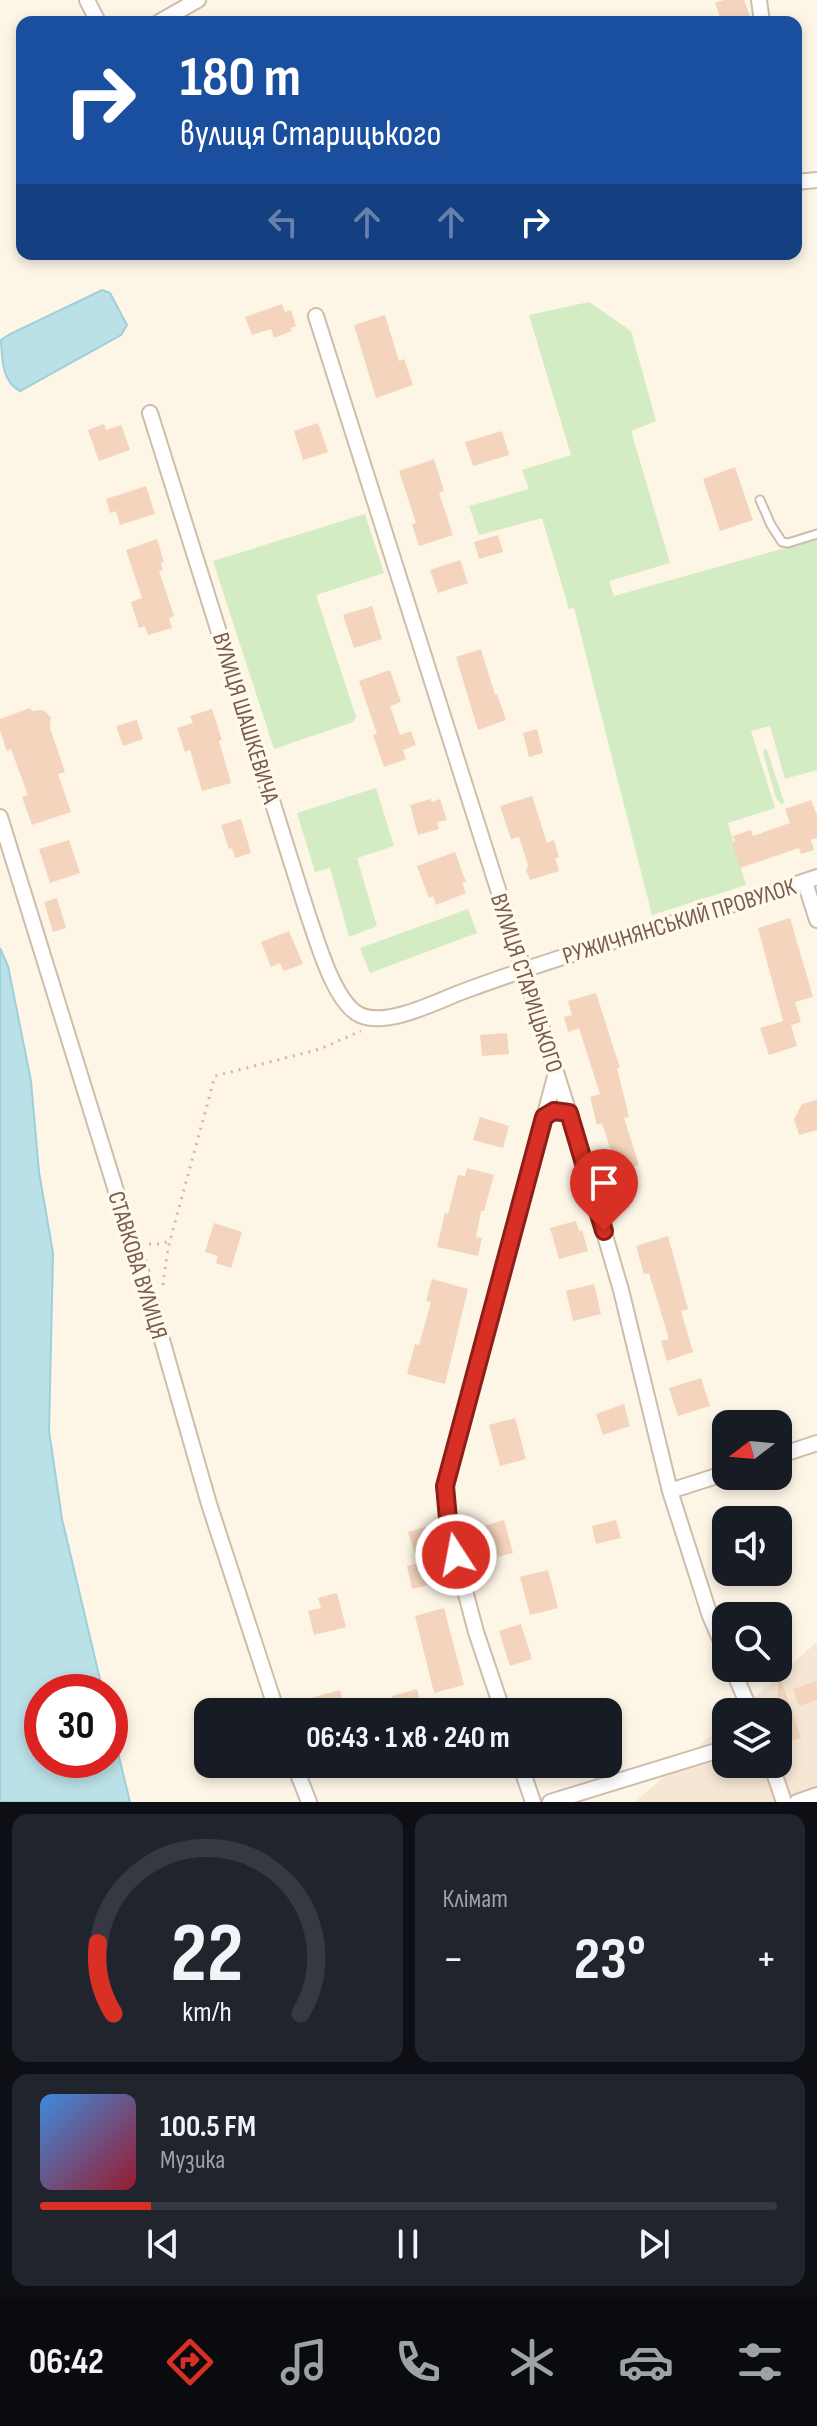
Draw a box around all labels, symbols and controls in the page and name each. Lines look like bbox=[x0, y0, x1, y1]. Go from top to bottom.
text: 180 m bbox=[180, 45, 301, 112]
icon: right bbox=[48, 48, 152, 152]
text: вулиця Старицького bbox=[180, 113, 441, 156]
icon: left bbox=[261, 200, 305, 244]
icon: ahead bbox=[345, 200, 389, 244]
icon: ahead bbox=[429, 200, 473, 244]
icon: right bbox=[513, 200, 557, 244]
street label: ВУЛИЦЯ ШАШКЕВИЧА bbox=[206, 629, 286, 808]
street label: РУЖИЧНЯНСЬКИЙ ПРОВУЛОК bbox=[559, 872, 799, 971]
street label: ВУЛИЦЯ СТАРИЦЬКОГО bbox=[484, 890, 569, 1076]
pin bbox=[570, 1149, 638, 1231]
icon: arrive bbox=[582, 1161, 626, 1205]
street label: СТАВКОВА ВУЛИЦЯ bbox=[101, 1188, 174, 1343]
north arrow bbox=[712, 1410, 792, 1490]
map controls bbox=[712, 1410, 792, 1778]
button: sound bbox=[712, 1506, 792, 1586]
position arrow bbox=[414, 1513, 498, 1597]
button: search bbox=[712, 1602, 792, 1682]
speed limit sign: 30 bbox=[24, 1674, 128, 1778]
button: layers bbox=[712, 1698, 792, 1778]
text: 06:43 · 1 хв · 240 m bbox=[306, 1720, 510, 1756]
text: Клімат bbox=[443, 1884, 508, 1915]
text: 22 bbox=[171, 1905, 244, 2005]
text: 23° bbox=[574, 1924, 646, 1996]
text: − bbox=[443, 1933, 464, 1986]
text: + bbox=[755, 1933, 777, 1986]
text: km/h bbox=[183, 1995, 232, 2030]
text: 100.5 FM bbox=[160, 2109, 256, 2145]
text: Музика bbox=[160, 2145, 225, 2176]
icon: previous bbox=[141, 2222, 185, 2266]
icon: pause bbox=[386, 2222, 430, 2266]
icon: next bbox=[632, 2222, 676, 2266]
icon: directions bbox=[162, 2334, 218, 2390]
icon: music bbox=[276, 2334, 332, 2390]
icon: phone bbox=[390, 2334, 446, 2390]
icon: climate bbox=[504, 2334, 560, 2390]
icon: car bbox=[618, 2334, 674, 2390]
icon: filters bbox=[732, 2334, 788, 2390]
text: 06:42 bbox=[29, 2341, 104, 2384]

